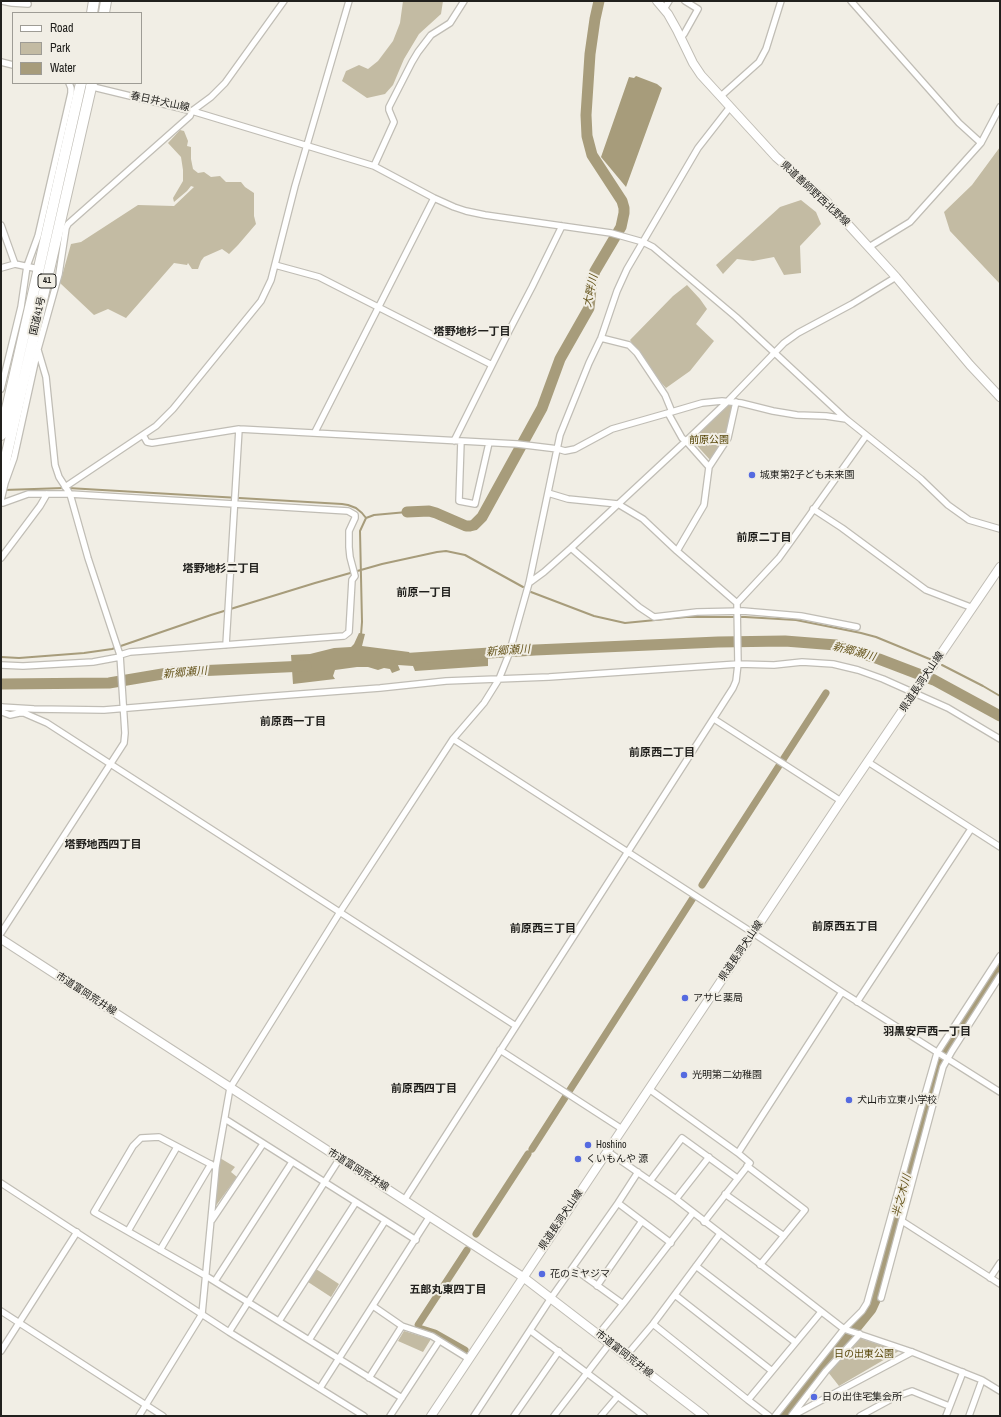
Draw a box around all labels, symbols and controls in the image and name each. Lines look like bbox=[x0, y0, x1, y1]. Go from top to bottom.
legend bbox=[12, 12, 142, 84]
text: Road bbox=[50, 20, 74, 36]
text: Park bbox=[50, 40, 70, 56]
text: Water bbox=[50, 60, 76, 76]
street label: 春日井犬山線 bbox=[129, 90, 191, 114]
street label: 県道善師野西北野線 bbox=[778, 159, 852, 229]
water label: 大畔川 bbox=[581, 273, 601, 309]
road number: 41 bbox=[38, 274, 56, 288]
street label: 国道41号 bbox=[28, 296, 48, 336]
district label: 塔野地杉一丁目 bbox=[434, 325, 510, 339]
park label: 前原公園 bbox=[689, 434, 729, 446]
place label: 城東第2子ども未来園 bbox=[760, 469, 855, 481]
marker: 城東第2子ども未来園 bbox=[747, 470, 757, 480]
district label: 前原二丁目 bbox=[737, 531, 791, 545]
district label: 塔野地杉二丁目 bbox=[183, 562, 259, 576]
district label: 前原一丁目 bbox=[397, 586, 451, 600]
water label: 新郷瀬川 bbox=[831, 640, 877, 664]
water label: 新郷瀬川 bbox=[486, 643, 530, 659]
street label: 県道長洞犬山線 bbox=[897, 650, 947, 714]
water label: 新郷瀬川 bbox=[163, 665, 207, 681]
district label: 前原西一丁目 bbox=[260, 715, 326, 729]
district label: 前原西二丁目 bbox=[629, 746, 695, 760]
district label: 塔野地西四丁目 bbox=[65, 838, 141, 852]
street label: 県道長洞犬山線 bbox=[716, 919, 766, 983]
district label: 前原西五丁目 bbox=[812, 920, 878, 934]
district label: 前原西三丁目 bbox=[510, 922, 576, 936]
street label: 市道富岡荒井線 bbox=[53, 970, 119, 1018]
place label: アサヒ薬局 bbox=[693, 992, 743, 1004]
marker: アサヒ薬局 bbox=[680, 993, 690, 1003]
district label: 羽黒安戸西一丁目 bbox=[883, 1025, 971, 1039]
place label: 光明第二幼稚園 bbox=[692, 1069, 762, 1081]
marker: 光明第二幼稚園 bbox=[679, 1070, 689, 1080]
district label: 前原西四丁目 bbox=[391, 1082, 457, 1096]
place label: 犬山市立東小学校 bbox=[857, 1094, 937, 1106]
marker: 犬山市立東小学校 bbox=[844, 1095, 854, 1105]
place label: Hoshino bbox=[596, 1139, 627, 1151]
marker: Hoshino bbox=[583, 1140, 593, 1150]
street label: 市道富岡荒井線 bbox=[325, 1146, 391, 1194]
place label: くいもんや 源 bbox=[586, 1153, 648, 1165]
marker: くいもんや 源 bbox=[573, 1154, 583, 1164]
water label: 半之木川 bbox=[890, 1173, 914, 1219]
street label: 県道長洞犬山線 bbox=[536, 1188, 586, 1252]
place label: 花のミヤジマ bbox=[550, 1268, 610, 1280]
marker: 花のミヤジマ bbox=[537, 1269, 547, 1279]
district label: 五郎丸東四丁目 bbox=[410, 1283, 486, 1297]
street label: 市道富岡荒井線 bbox=[593, 1328, 655, 1380]
park label: 日の出東公園 bbox=[834, 1348, 894, 1360]
place label: 日の出住宅集会所 bbox=[822, 1391, 902, 1403]
marker: 日の出住宅集会所 bbox=[809, 1392, 819, 1402]

